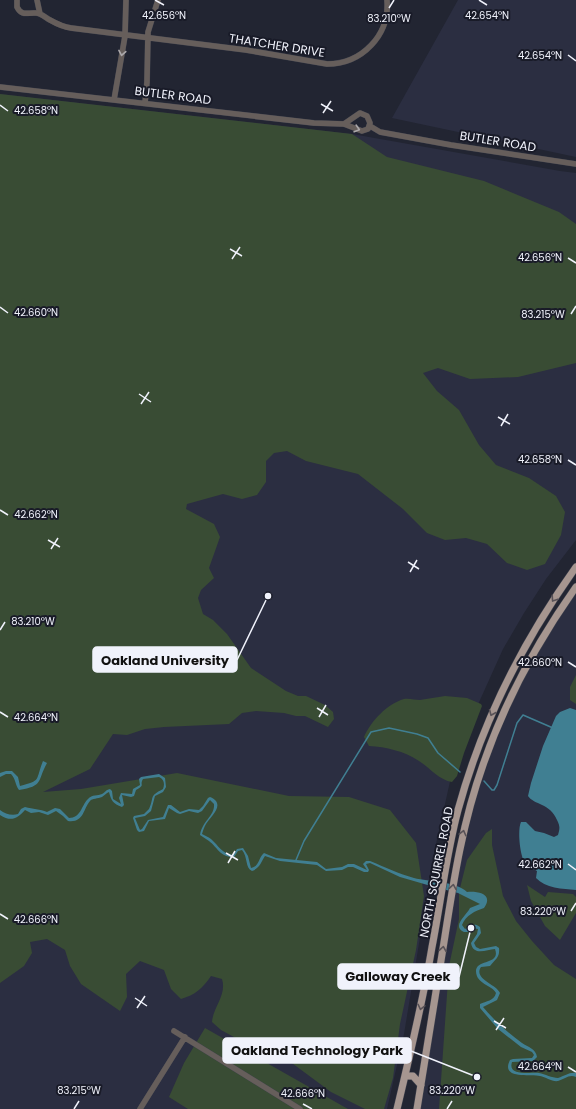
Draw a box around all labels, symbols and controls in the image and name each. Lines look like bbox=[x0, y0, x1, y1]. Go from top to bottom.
text: 42.656°N bbox=[142, 8, 186, 23]
text: 42.654°N bbox=[465, 8, 509, 23]
text: 83.210°W bbox=[367, 11, 411, 26]
street label: THATCHER DRIVE bbox=[228, 29, 326, 61]
text: 42.654°N bbox=[518, 48, 562, 63]
one-way arrow bbox=[118, 50, 127, 56]
street label: BUTLER ROAD bbox=[134, 82, 212, 108]
text: 42.658°N bbox=[14, 103, 58, 118]
one-way arrow bbox=[354, 124, 361, 133]
street label: BUTLER ROAD bbox=[459, 127, 537, 155]
text: 42.656°N bbox=[518, 250, 562, 265]
text: 42.660°N bbox=[14, 305, 58, 320]
text: 83.215°W bbox=[521, 307, 565, 322]
text: 42.658°N bbox=[518, 452, 562, 467]
text: 42.662°N bbox=[14, 507, 58, 522]
one-way arrow bbox=[551, 595, 559, 602]
text: 83.210°W bbox=[11, 614, 55, 629]
callout: Oakland University bbox=[93, 647, 237, 672]
text: Oakland University bbox=[101, 651, 230, 670]
text: 42.660°N bbox=[518, 655, 562, 670]
one-way arrow bbox=[489, 709, 497, 717]
text: 42.664°N bbox=[14, 710, 58, 725]
street label: NORTH SQUIRREL ROAD bbox=[415, 805, 457, 939]
one-way arrow bbox=[459, 830, 467, 836]
text: 42.662°N bbox=[518, 857, 562, 872]
one-way arrow bbox=[448, 884, 457, 890]
text: 83.220°W bbox=[520, 904, 566, 919]
text: 42.666°N bbox=[14, 912, 58, 927]
one-way arrow bbox=[438, 946, 447, 953]
callout: Galloway Creek bbox=[338, 964, 459, 989]
text: Galloway Creek bbox=[345, 967, 451, 986]
one-way arrow bbox=[417, 1004, 425, 1010]
callout: Oakland Technology Park bbox=[223, 1038, 411, 1063]
text: Oakland Technology Park bbox=[231, 1041, 403, 1060]
text: 42.664°N bbox=[518, 1059, 562, 1074]
text: 83.215°W bbox=[57, 1083, 101, 1098]
text: 83.220°W bbox=[429, 1083, 475, 1098]
text: 42.666°N bbox=[281, 1086, 325, 1101]

